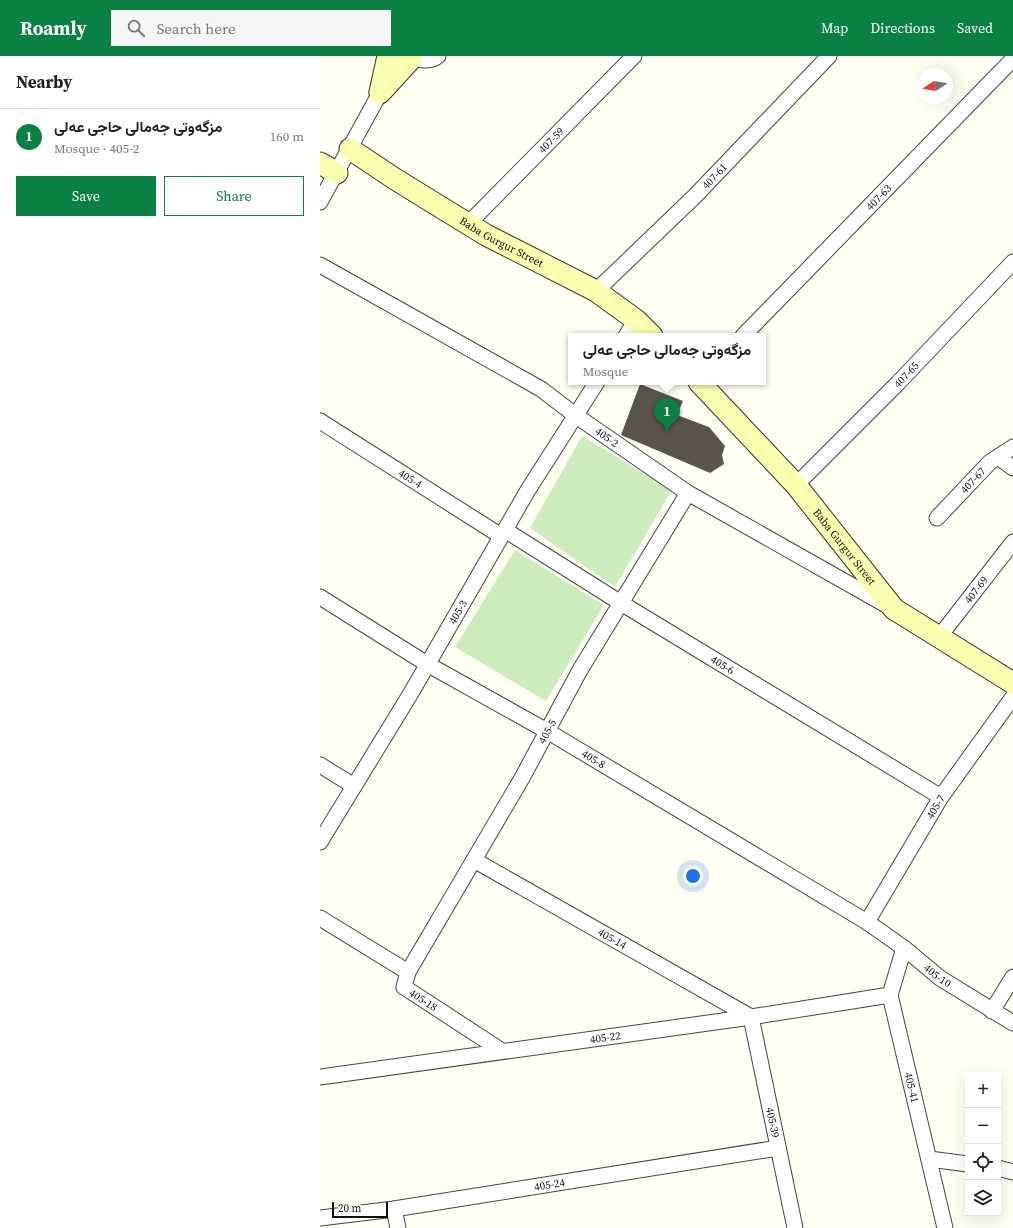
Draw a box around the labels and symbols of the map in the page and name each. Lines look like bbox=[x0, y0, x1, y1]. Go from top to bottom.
north arrow bbox=[917, 68, 953, 104]
street label: 407-59 bbox=[535, 124, 568, 157]
street label: 407-61 bbox=[698, 160, 731, 193]
street label: 407-63 bbox=[863, 181, 895, 214]
street label: Baba Gurgur Street bbox=[457, 214, 546, 271]
street label: 407-65 bbox=[890, 358, 923, 391]
pin: 1 bbox=[654, 398, 680, 431]
street label: 405-2 bbox=[592, 424, 622, 451]
street label: 407-67 bbox=[957, 464, 990, 497]
street label: 405-4 bbox=[395, 466, 425, 492]
street label: Baba Gurgur Street bbox=[809, 506, 879, 589]
street label: 407-69 bbox=[961, 573, 992, 607]
street label: 405-3 bbox=[445, 597, 471, 627]
street label: 405-6 bbox=[708, 652, 738, 678]
street label: 405-5 bbox=[535, 716, 560, 746]
street label: 405-8 bbox=[579, 746, 608, 772]
street label: 405-7 bbox=[923, 792, 949, 822]
your location bbox=[683, 866, 703, 886]
street label: 405-14 bbox=[595, 925, 630, 953]
street label: 405-10 bbox=[920, 961, 954, 991]
street label: 405-18 bbox=[406, 985, 440, 1015]
street label: 405-22 bbox=[589, 1028, 622, 1047]
street label: 405-41 bbox=[900, 1071, 922, 1104]
street label: 405-39 bbox=[762, 1106, 783, 1139]
street label: 405-24 bbox=[533, 1175, 567, 1195]
scale bar bbox=[332, 1200, 388, 1219]

